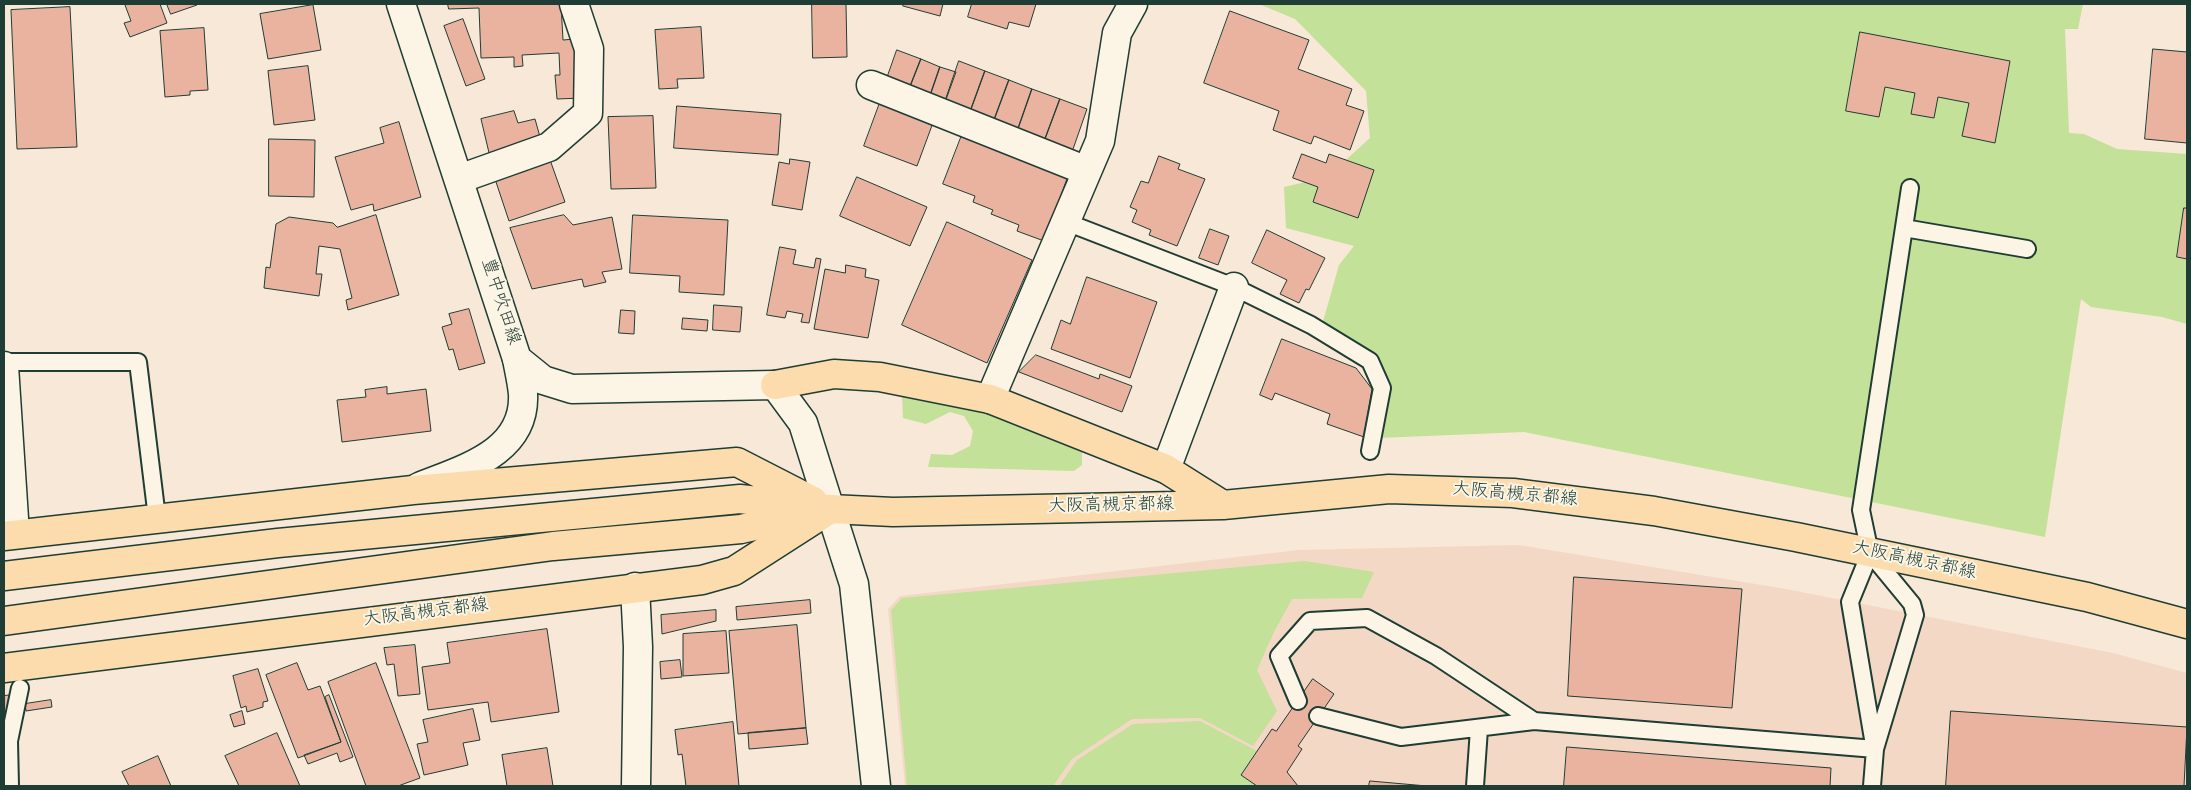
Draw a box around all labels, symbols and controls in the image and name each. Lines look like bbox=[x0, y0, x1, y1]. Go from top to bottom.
street label: 豊中吹田線 bbox=[475, 256, 523, 348]
street label: 大阪高槻京都線 bbox=[1451, 480, 1579, 512]
street label: 大阪高槻京都線 bbox=[1048, 495, 1174, 519]
street label: 大阪高槻京都線 bbox=[1850, 538, 1978, 586]
street label: 大阪高槻京都線 bbox=[362, 596, 490, 632]

